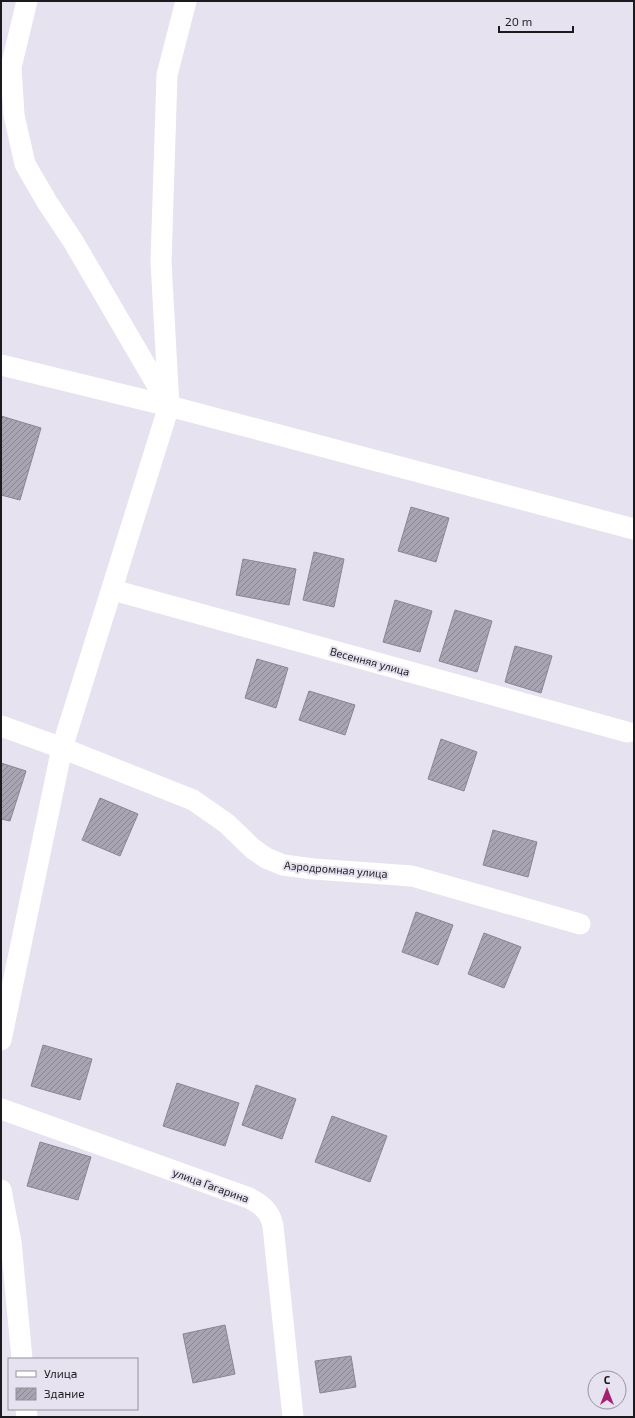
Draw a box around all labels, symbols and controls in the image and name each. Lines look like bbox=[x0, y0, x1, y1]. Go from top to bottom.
scale bar bbox=[499, 8, 573, 34]
text: 20 m bbox=[505, 14, 532, 28]
street label: Весенняя улица bbox=[328, 644, 411, 679]
street label: Аэродромная улица bbox=[284, 858, 388, 881]
street label: улица Гагарина bbox=[171, 1165, 251, 1206]
legend bbox=[8, 1358, 138, 1410]
text: Улица bbox=[44, 1366, 77, 1380]
north arrow bbox=[587, 1370, 627, 1410]
text: С bbox=[604, 1373, 611, 1386]
text: Здание bbox=[44, 1386, 85, 1400]

